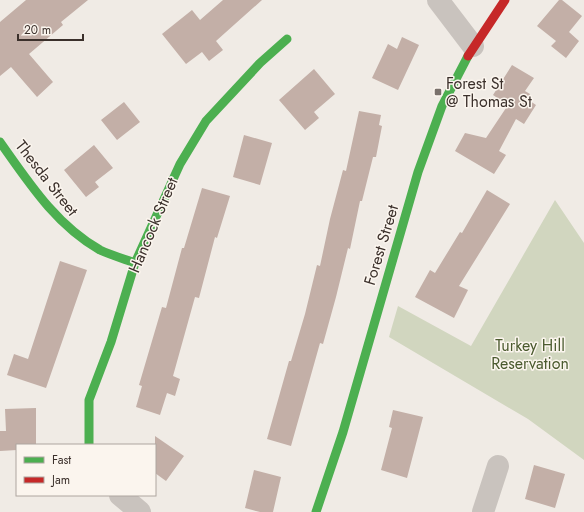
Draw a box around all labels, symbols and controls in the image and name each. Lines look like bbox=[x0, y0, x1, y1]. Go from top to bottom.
scale bar bbox=[18, 16, 83, 42]
text: 20 m bbox=[24, 21, 51, 39]
place label: Forest St @ Thomas St bbox=[446, 72, 532, 113]
marker: Forest St @ Thomas St bbox=[433, 87, 443, 97]
street label: Thesda Street bbox=[10, 135, 84, 221]
street label: Hancock Street bbox=[123, 174, 183, 276]
street label: Forest Street bbox=[358, 202, 404, 288]
park label: Turkey Hill Reservation bbox=[491, 334, 569, 375]
legend bbox=[16, 444, 156, 496]
text: Fast bbox=[52, 451, 71, 469]
text: Jam bbox=[50, 471, 70, 489]

